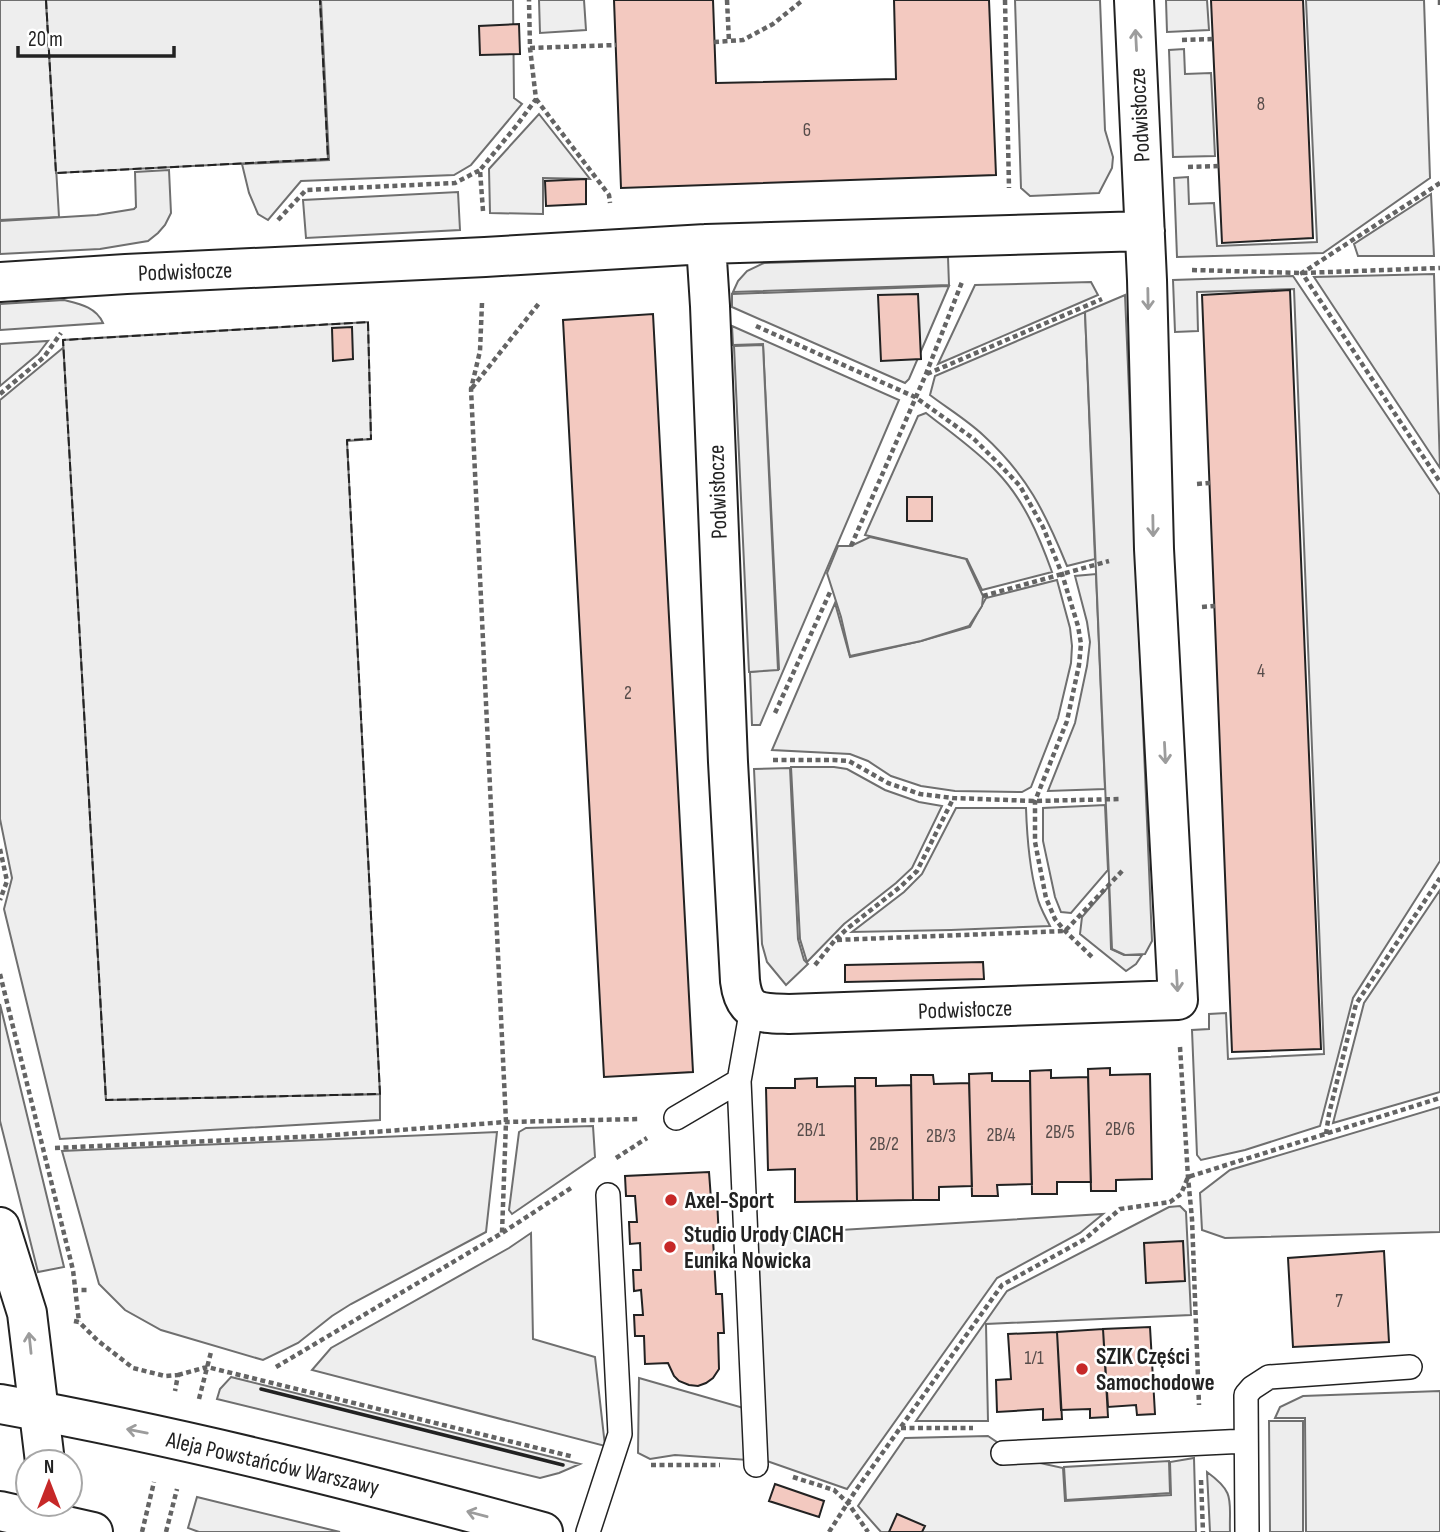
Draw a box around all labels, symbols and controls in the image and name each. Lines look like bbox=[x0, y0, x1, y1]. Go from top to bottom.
scale bar bbox=[18, 14, 173, 58]
text: 20 m bbox=[28, 27, 63, 52]
one-way arrow bbox=[1129, 29, 1142, 52]
street label: Podwisłocze bbox=[1124, 67, 1156, 163]
house number: 8 bbox=[1257, 93, 1265, 116]
house number: 6 bbox=[803, 119, 811, 142]
street label: Podwisłocze bbox=[137, 256, 233, 288]
one-way arrow bbox=[1141, 287, 1155, 310]
street label: Podwisłocze bbox=[702, 444, 734, 540]
one-way arrow bbox=[1147, 515, 1160, 538]
house number: 4 bbox=[1257, 660, 1265, 683]
house number: 2 bbox=[624, 682, 632, 705]
one-way arrow bbox=[1159, 742, 1172, 764]
one-way arrow bbox=[1171, 969, 1184, 991]
street label: Podwisłocze bbox=[917, 994, 1013, 1026]
house number: 2B/6 bbox=[1105, 1118, 1135, 1141]
house number: 2B/1 bbox=[797, 1119, 826, 1142]
house number: 2B/5 bbox=[1045, 1121, 1075, 1144]
house number: 2B/4 bbox=[986, 1124, 1016, 1147]
house number: 2B/3 bbox=[926, 1125, 956, 1148]
house number: 2B/2 bbox=[869, 1133, 899, 1156]
place label: Axel-Sport bbox=[684, 1187, 774, 1215]
marker: Axel-Sport bbox=[663, 1192, 679, 1208]
place label: Studio Urody CIACH Eunika Nowicka bbox=[684, 1221, 844, 1275]
marker: Studio Urody CIACH Eunika Nowicka bbox=[662, 1239, 678, 1255]
house number: 7 bbox=[1335, 1290, 1343, 1313]
one-way arrow bbox=[23, 1332, 36, 1355]
place label: SZIK Części Samochodowe bbox=[1096, 1343, 1215, 1397]
house number: 1/1 bbox=[1024, 1347, 1044, 1370]
marker: SZIK Części Samochodowe bbox=[1074, 1361, 1090, 1377]
one-way arrow bbox=[126, 1424, 149, 1438]
street label: Aleja Powstańców Warszawy bbox=[163, 1426, 382, 1502]
north arrow bbox=[14, 1448, 84, 1518]
text: N bbox=[44, 1456, 54, 1479]
one-way arrow bbox=[467, 1507, 489, 1520]

